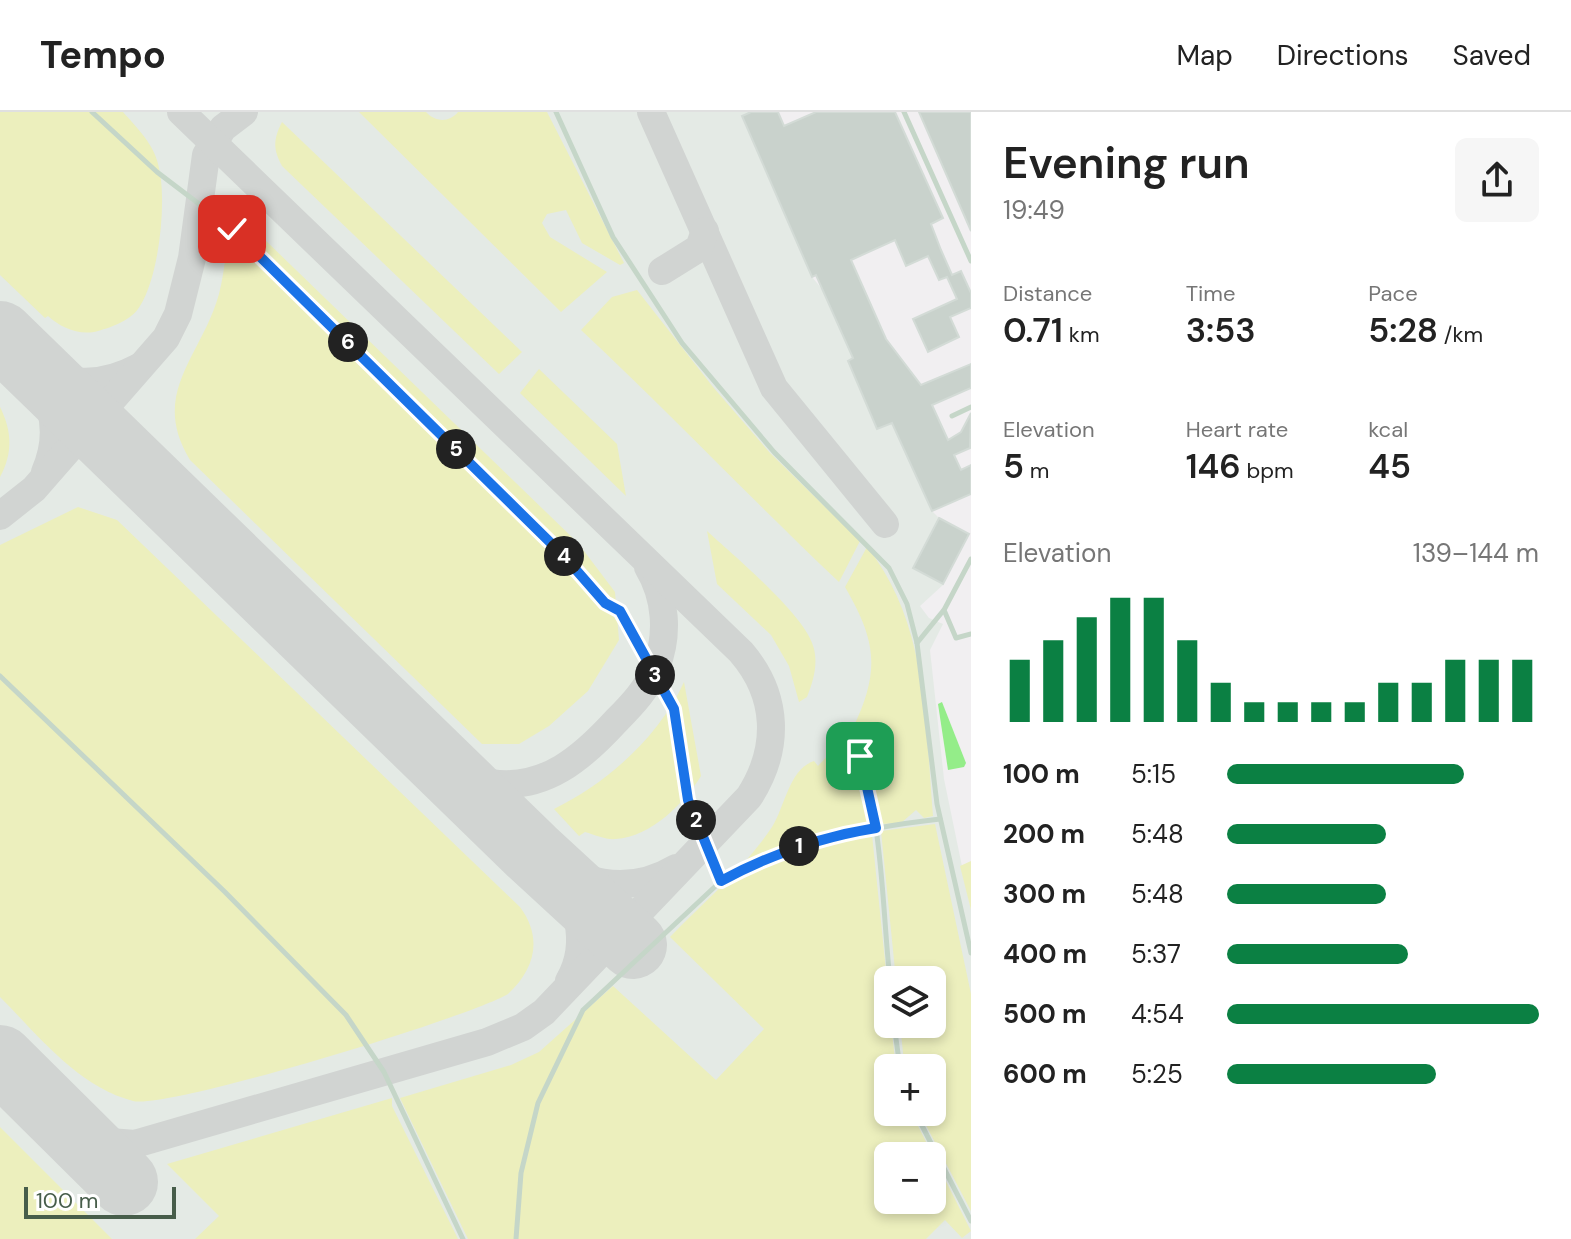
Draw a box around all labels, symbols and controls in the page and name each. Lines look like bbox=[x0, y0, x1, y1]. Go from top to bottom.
text: Tempo bbox=[40, 30, 166, 80]
text: Map bbox=[1176, 37, 1233, 74]
text: Directions bbox=[1277, 37, 1409, 74]
text: Saved bbox=[1453, 37, 1531, 74]
text: Evening run bbox=[1003, 134, 1250, 192]
button: share bbox=[1455, 138, 1539, 222]
text: 19:49 bbox=[1003, 193, 1065, 227]
pin bbox=[198, 195, 266, 263]
icon: check bbox=[210, 207, 254, 251]
text: Distance bbox=[1003, 279, 1092, 308]
text: Time bbox=[1186, 279, 1235, 308]
text: Pace bbox=[1368, 279, 1418, 308]
text: 0.71 bbox=[1003, 308, 1063, 353]
text: 3:53 bbox=[1186, 308, 1256, 353]
text: 5:28 bbox=[1368, 308, 1438, 353]
text: km bbox=[1063, 320, 1099, 349]
text: /km bbox=[1438, 320, 1483, 349]
pin: 6 bbox=[328, 322, 368, 362]
text: 6 bbox=[341, 327, 355, 356]
text: Elevation bbox=[1003, 415, 1095, 444]
text: Heart rate bbox=[1186, 415, 1288, 444]
text: kcal bbox=[1368, 415, 1408, 444]
pin: 5 bbox=[436, 429, 476, 469]
text: 5 bbox=[449, 434, 463, 463]
text: 5 bbox=[1003, 444, 1024, 489]
text: 146 bbox=[1186, 444, 1241, 489]
text: 45 bbox=[1368, 444, 1411, 489]
text: m bbox=[1024, 456, 1049, 485]
text: bpm bbox=[1241, 456, 1294, 485]
pin: 4 bbox=[544, 536, 584, 576]
text: Elevation bbox=[1003, 536, 1111, 570]
text: 139–144 m bbox=[1413, 536, 1539, 570]
text: 4 bbox=[557, 541, 571, 570]
pin: 3 bbox=[635, 655, 675, 695]
text: 3 bbox=[648, 660, 662, 689]
pin bbox=[826, 722, 894, 790]
icon: arrive bbox=[838, 734, 882, 778]
text: 100 m bbox=[1003, 757, 1080, 791]
text: 5:15 bbox=[1131, 757, 1176, 791]
pin: 2 bbox=[676, 800, 716, 840]
text: 2 bbox=[690, 805, 702, 834]
text: 200 m bbox=[1003, 817, 1085, 851]
text: 5:48 bbox=[1131, 817, 1184, 851]
pin: 1 bbox=[779, 826, 819, 866]
text: 1 bbox=[795, 831, 803, 860]
text: 300 m bbox=[1003, 877, 1086, 911]
text: 5:48 bbox=[1131, 877, 1184, 911]
text: 400 m bbox=[1003, 937, 1087, 971]
text: 5:37 bbox=[1131, 937, 1181, 971]
map controls bbox=[874, 966, 946, 1214]
button: layers bbox=[874, 966, 946, 1038]
text: 500 m bbox=[1003, 997, 1086, 1031]
text: 4:54 bbox=[1131, 997, 1184, 1031]
button: + bbox=[874, 1054, 946, 1126]
text: 600 m bbox=[1003, 1057, 1087, 1091]
text: 5:25 bbox=[1131, 1057, 1183, 1091]
button: − bbox=[874, 1142, 946, 1214]
scale bar bbox=[24, 1183, 176, 1219]
text: 100 m bbox=[36, 1186, 98, 1215]

